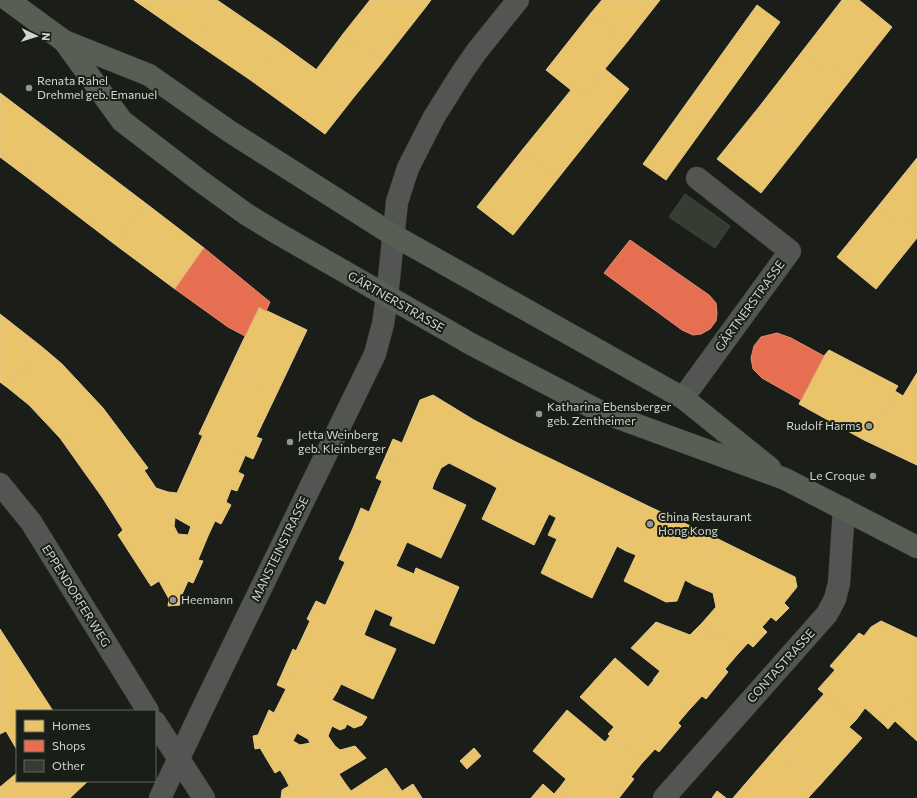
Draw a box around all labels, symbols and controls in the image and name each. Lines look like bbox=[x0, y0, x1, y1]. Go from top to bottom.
north arrow bbox=[16, 16, 56, 56]
text: N bbox=[40, 32, 53, 41]
place label: Renata Rahel Drehmel geb. Emanuel bbox=[37, 73, 157, 101]
marker: Renata Rahel Drehmel geb. Emanuel bbox=[24, 83, 34, 93]
street label: GÄRTNERSTRASSE bbox=[712, 257, 787, 354]
street label: GÄRTNERSTRASSE bbox=[346, 268, 447, 334]
place label: Katharina Ebensberger geb. Zentheimer bbox=[547, 399, 672, 427]
marker: Katharina Ebensberger geb. Zentheimer bbox=[534, 409, 544, 419]
place label: Rudolf Harms bbox=[786, 418, 861, 432]
marker: Rudolf Harms bbox=[864, 421, 874, 431]
place label: Jetta Weinberg geb. Kleinberger bbox=[298, 427, 386, 455]
marker: Jetta Weinberg geb. Kleinberger bbox=[285, 437, 295, 447]
place label: Le Croque bbox=[809, 468, 865, 482]
marker: Le Croque bbox=[868, 471, 878, 481]
street label: MANSTEINSTRASSE bbox=[248, 494, 311, 603]
place label: China Restaurant Hong Kong bbox=[658, 509, 752, 537]
marker: China Restaurant Hong Kong bbox=[645, 519, 655, 529]
street label: EPPENDORFER WEG bbox=[40, 542, 114, 649]
place label: Heemann bbox=[181, 592, 233, 606]
marker: Heemann bbox=[168, 595, 178, 605]
street label: CONTASTRASSE bbox=[744, 626, 817, 705]
legend bbox=[16, 710, 156, 782]
text: Homes bbox=[52, 718, 90, 732]
text: Shops bbox=[52, 738, 86, 752]
text: Other bbox=[52, 758, 85, 772]

